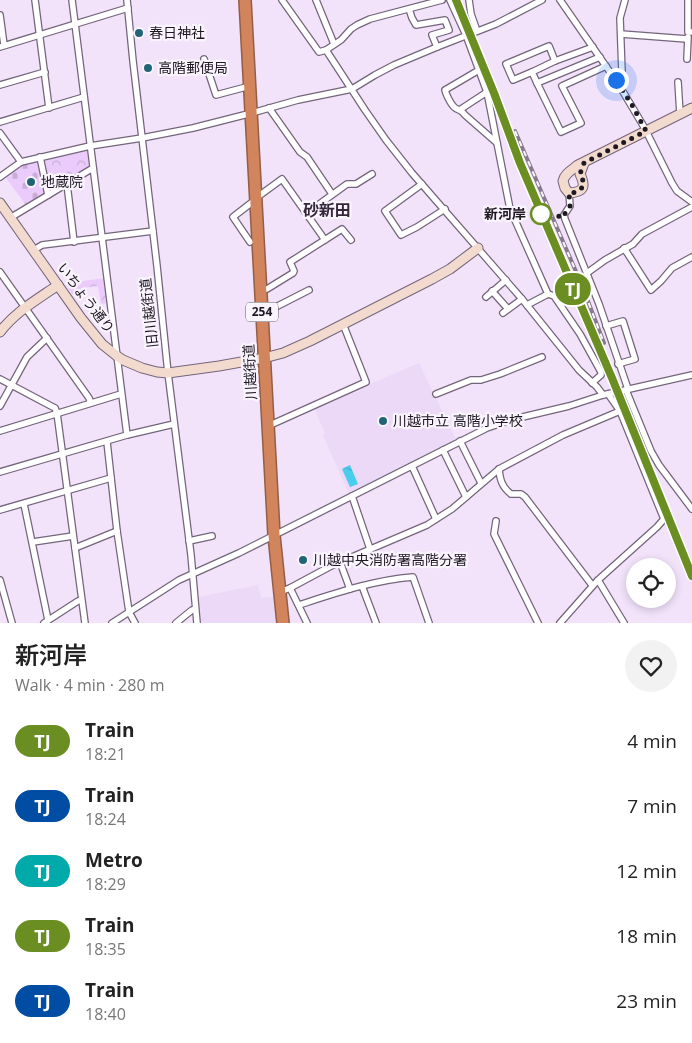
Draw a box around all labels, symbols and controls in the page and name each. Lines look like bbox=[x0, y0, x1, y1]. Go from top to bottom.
place label: 春日神社 bbox=[149, 23, 205, 42]
marker: 春日神社 bbox=[133, 27, 145, 39]
place label: 高階郵便局 bbox=[158, 58, 228, 77]
marker: 高階郵便局 bbox=[142, 62, 154, 74]
your location bbox=[604, 68, 629, 93]
place label: 地蔵院 bbox=[41, 172, 83, 191]
marker: 地蔵院 bbox=[25, 176, 37, 188]
district label: 砂新田 bbox=[303, 199, 351, 221]
marker: 新河岸 bbox=[530, 203, 552, 225]
place label: 新河岸 bbox=[484, 204, 526, 223]
street label: いちょう通り bbox=[54, 258, 119, 337]
line badge: TJ bbox=[550, 273, 596, 305]
street label: 旧川越街道 bbox=[135, 277, 162, 349]
text: TJ bbox=[565, 277, 581, 301]
road number: 254 bbox=[246, 302, 278, 322]
street label: 川越街道 bbox=[239, 344, 260, 400]
place label: 川越市立 高階小学校 bbox=[393, 411, 523, 430]
marker: 川越市立 高階小学校 bbox=[377, 415, 389, 427]
place label: 川越中央消防署高階分署 bbox=[313, 550, 467, 569]
marker: 川越中央消防署高階分署 bbox=[297, 554, 309, 566]
map controls bbox=[626, 558, 676, 608]
button: locate bbox=[626, 558, 676, 608]
text: 新河岸 bbox=[15, 638, 87, 671]
button: heart bbox=[625, 640, 677, 692]
text: Walk · 4 min · 280 m bbox=[15, 674, 165, 696]
text: Train bbox=[85, 717, 134, 743]
text: 4 min bbox=[627, 728, 677, 754]
text: TJ bbox=[34, 729, 51, 753]
text: 18:21 bbox=[85, 743, 126, 765]
text: Train bbox=[85, 782, 134, 808]
text: 7 min bbox=[627, 793, 677, 819]
text: TJ bbox=[34, 794, 51, 818]
text: 18:24 bbox=[85, 808, 126, 830]
text: Metro bbox=[85, 847, 143, 873]
text: 12 min bbox=[616, 858, 677, 884]
text: TJ bbox=[34, 859, 51, 883]
text: 18:29 bbox=[85, 873, 126, 895]
text: Train bbox=[85, 912, 134, 938]
text: 18 min bbox=[616, 923, 677, 949]
text: TJ bbox=[34, 924, 51, 948]
text: 18:35 bbox=[85, 938, 126, 960]
text: Train bbox=[85, 977, 134, 1003]
text: 23 min bbox=[616, 988, 677, 1014]
text: TJ bbox=[34, 989, 51, 1013]
text: 18:40 bbox=[85, 1003, 126, 1025]

